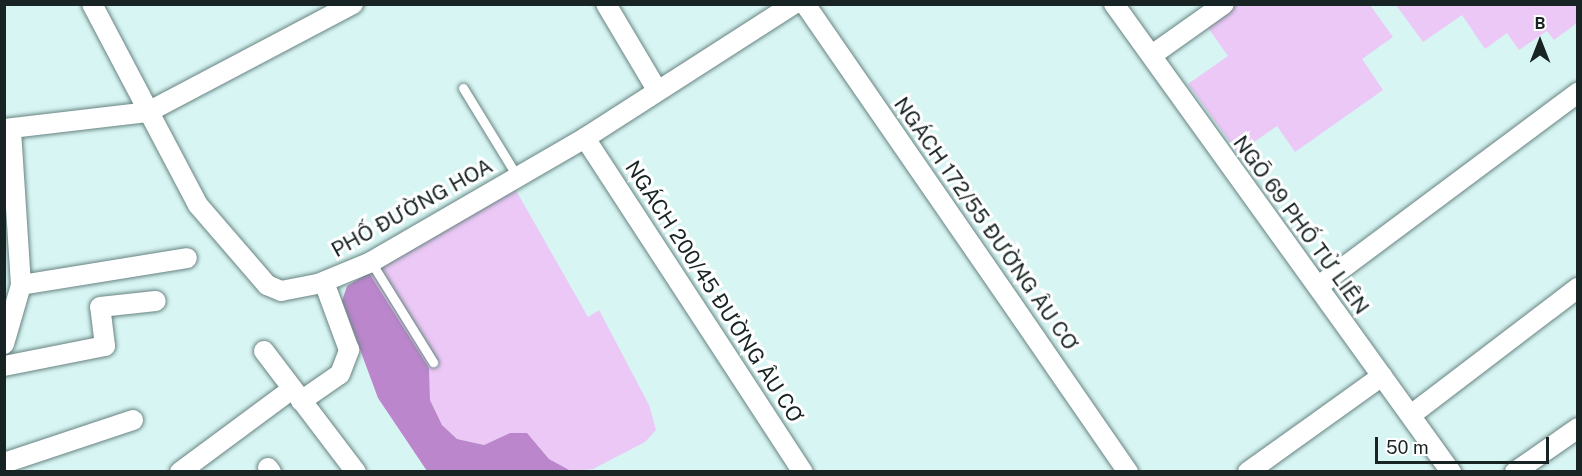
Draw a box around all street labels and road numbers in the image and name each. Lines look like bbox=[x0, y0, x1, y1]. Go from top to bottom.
street label: NGÁCH 172/55 ĐƯỜNG ÂU CƠ bbox=[889, 92, 1083, 356]
street label: NGÕ 69 PHỐ TỬ LIÊN bbox=[1228, 131, 1374, 319]
street label: PHỐ ĐƯỜNG HOA bbox=[327, 153, 497, 263]
street label: NGÁCH 200/45 ĐƯỜNG ÂU CƠ bbox=[620, 156, 808, 428]

